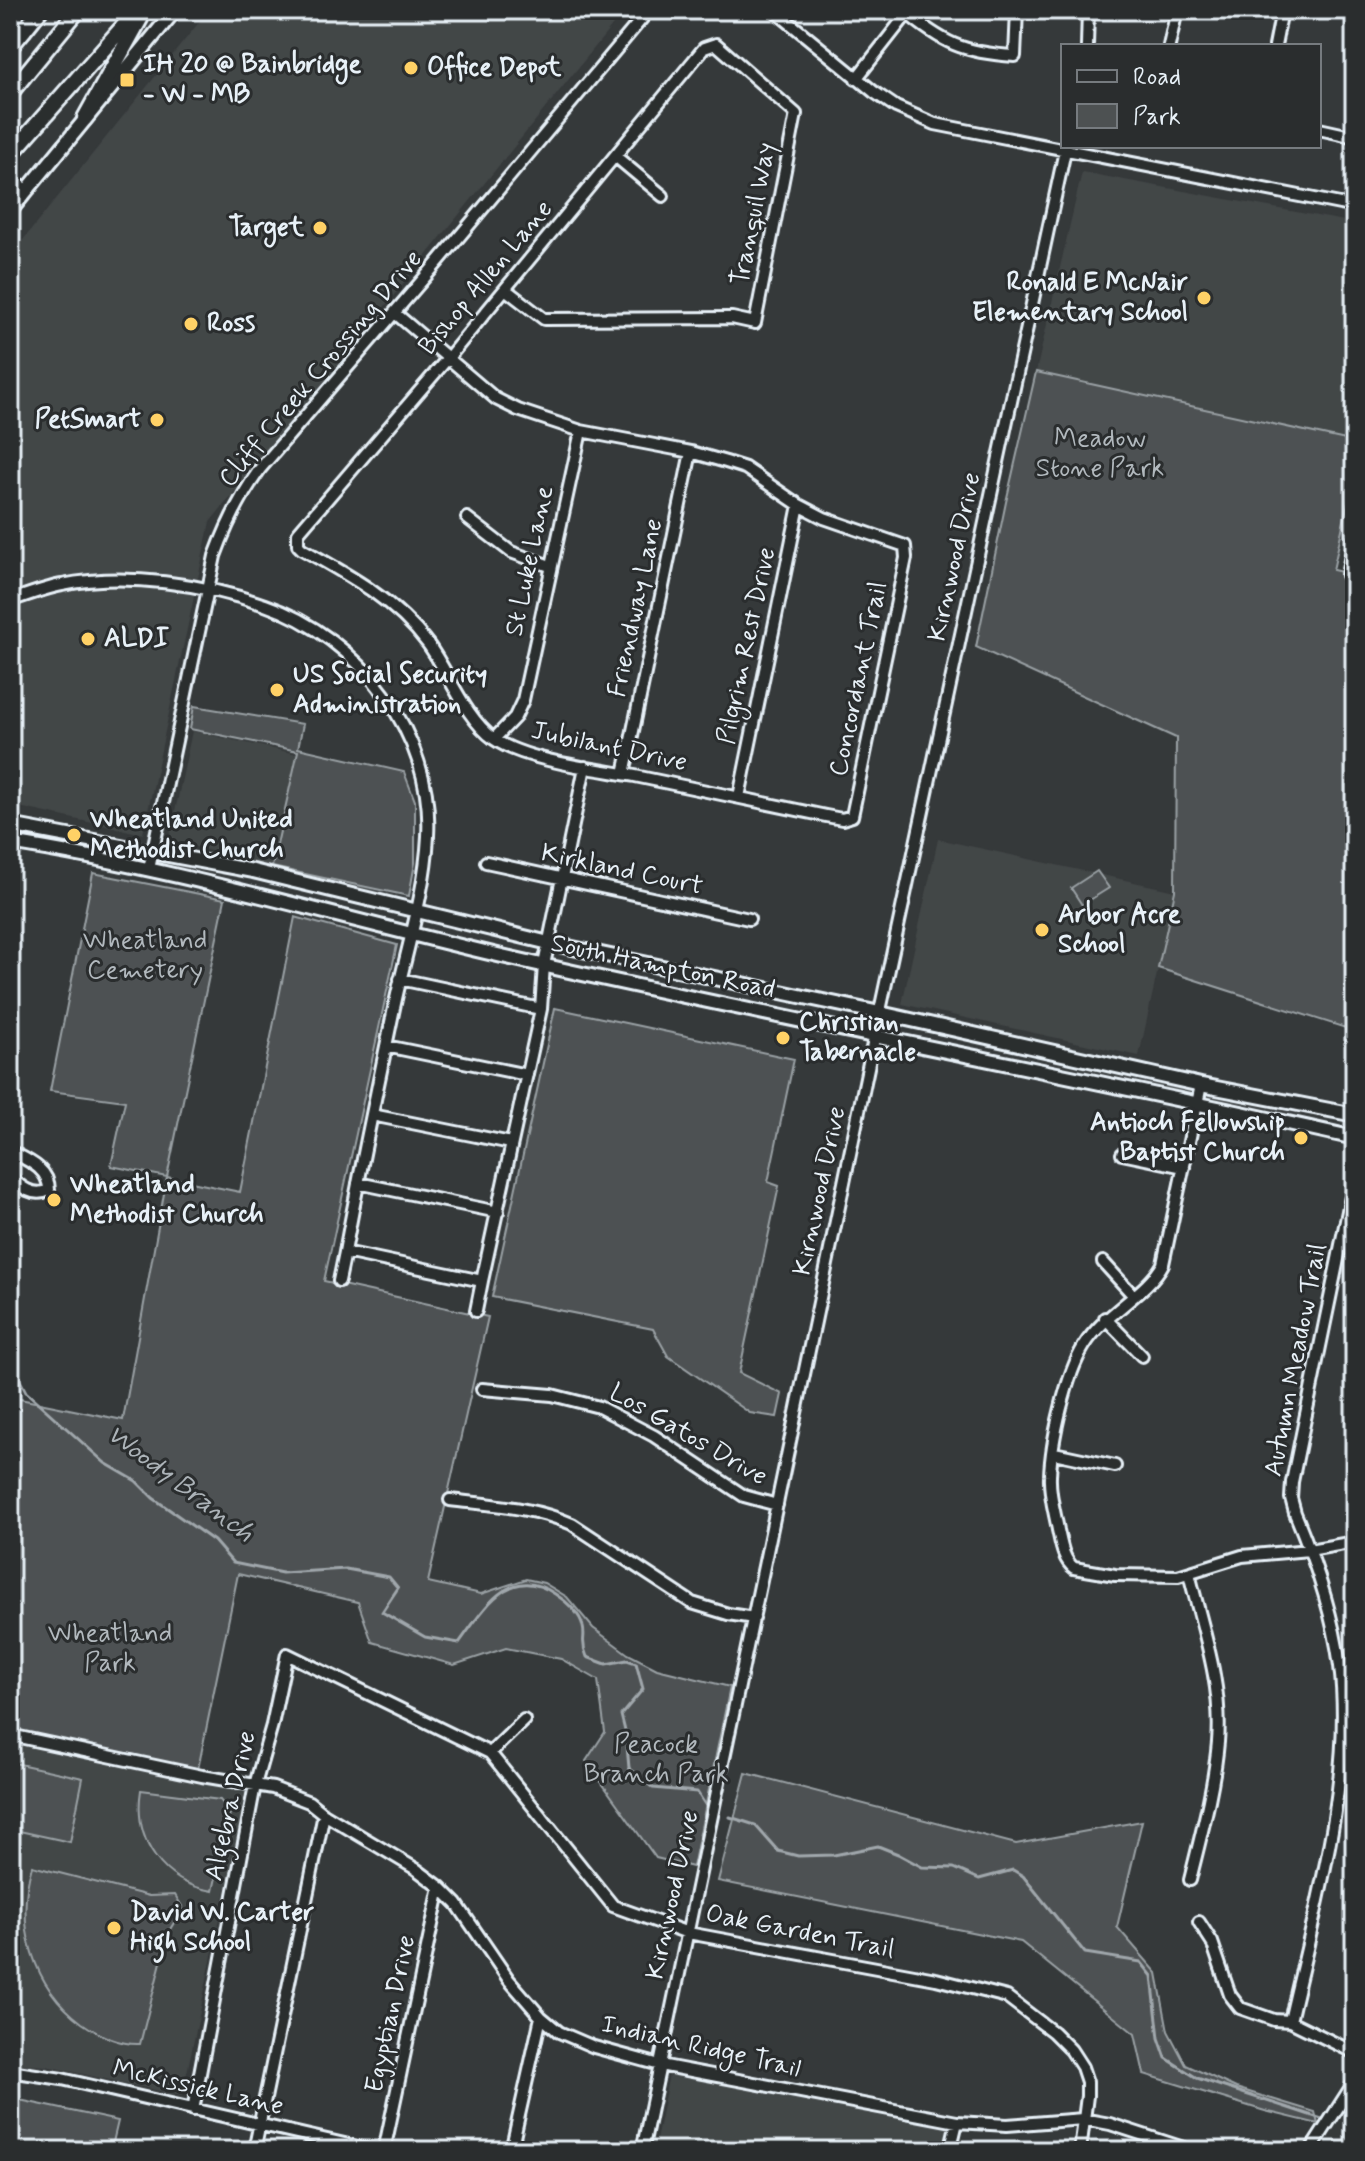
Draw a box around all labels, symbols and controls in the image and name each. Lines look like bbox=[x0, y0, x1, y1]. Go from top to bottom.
legend bbox=[1061, 44, 1321, 148]
place label: IH 20 @ Bainbridge - W - MB bbox=[143, 48, 362, 112]
place label: Office Depot bbox=[427, 51, 562, 85]
marker: Office Depot bbox=[402, 59, 420, 77]
text: Road bbox=[1133, 62, 1181, 93]
marker: IH 20 @ Bainbridge - W - MB bbox=[118, 71, 136, 89]
text: Park bbox=[1133, 102, 1181, 133]
street label: Tranquil Way bbox=[723, 140, 785, 288]
street label: Bishop Allen Lane bbox=[411, 193, 561, 363]
place label: Target bbox=[229, 211, 305, 248]
marker: Target bbox=[311, 219, 329, 237]
street label: Cliff Creek Crossing Drive bbox=[211, 243, 431, 495]
place label: Ronald E McNair Elementary School bbox=[972, 266, 1188, 330]
marker: Ronald E McNair Elementary School bbox=[1195, 289, 1213, 307]
place label: Ross bbox=[207, 307, 255, 341]
marker: Ross bbox=[182, 315, 200, 333]
place label: PetSmart bbox=[35, 403, 141, 437]
marker: PetSmart bbox=[148, 411, 166, 429]
park label: Meadow Stone Park bbox=[1036, 422, 1164, 486]
street label: Kirnwood Drive bbox=[920, 469, 990, 645]
street label: St Luke Lane bbox=[497, 483, 563, 639]
street label: Friendway Lane bbox=[600, 516, 672, 700]
street label: Pilgrim Rest Drive bbox=[710, 544, 786, 748]
street label: Concordant Trail bbox=[822, 579, 896, 779]
place label: ALDI bbox=[104, 622, 169, 656]
marker: ALDI bbox=[79, 630, 97, 648]
place label: US Social Security Administration bbox=[293, 658, 487, 722]
marker: US Social Security Administration bbox=[268, 681, 286, 699]
street label: Jubilant Drive bbox=[528, 714, 690, 780]
place label: Wheatland United Methodist Church bbox=[89, 803, 293, 867]
marker: Wheatland United Methodist Church bbox=[65, 826, 83, 844]
street label: Kirkland Court bbox=[538, 836, 706, 904]
place label: Arbor Acre School bbox=[1058, 898, 1181, 962]
marker: Arbor Acre School bbox=[1033, 921, 1051, 939]
park label: Wheatland Cemetery bbox=[83, 924, 207, 988]
street label: South Hampton Road bbox=[548, 927, 778, 1007]
place label: Christian Tabernacle bbox=[799, 1006, 916, 1070]
marker: Christian Tabernacle bbox=[774, 1029, 792, 1047]
street label: Kirnwood Drive bbox=[785, 1103, 855, 1279]
place label: Antioch Fellowship Baptist Church bbox=[1090, 1106, 1285, 1170]
marker: Antioch Fellowship Baptist Church bbox=[1292, 1129, 1310, 1147]
place label: Wheatland Methodist Church bbox=[69, 1168, 264, 1232]
marker: Wheatland Methodist Church bbox=[45, 1191, 63, 1209]
street label: Autumn Meadow Trail bbox=[1257, 1241, 1335, 1479]
street label: Los Gatos Drive bbox=[603, 1376, 773, 1494]
water label: Woody Branch bbox=[99, 1416, 261, 1552]
park label: Wheatland Park bbox=[48, 1617, 172, 1681]
street label: Algebra Drive bbox=[197, 1728, 268, 1885]
park label: Peacock Branch Park bbox=[583, 1728, 729, 1792]
street label: Kirnwood Drive bbox=[638, 1807, 708, 1983]
place label: David W. Carter High School bbox=[130, 1896, 314, 1963]
street label: Oak Garden Trail bbox=[703, 1897, 897, 1967]
marker: David W. Carter High School bbox=[105, 1919, 123, 1937]
street label: Egyptian Drive bbox=[358, 1932, 424, 2096]
street label: Indian Ridge Trail bbox=[598, 2008, 804, 2088]
street label: McKissick Lane bbox=[109, 2052, 287, 2124]

